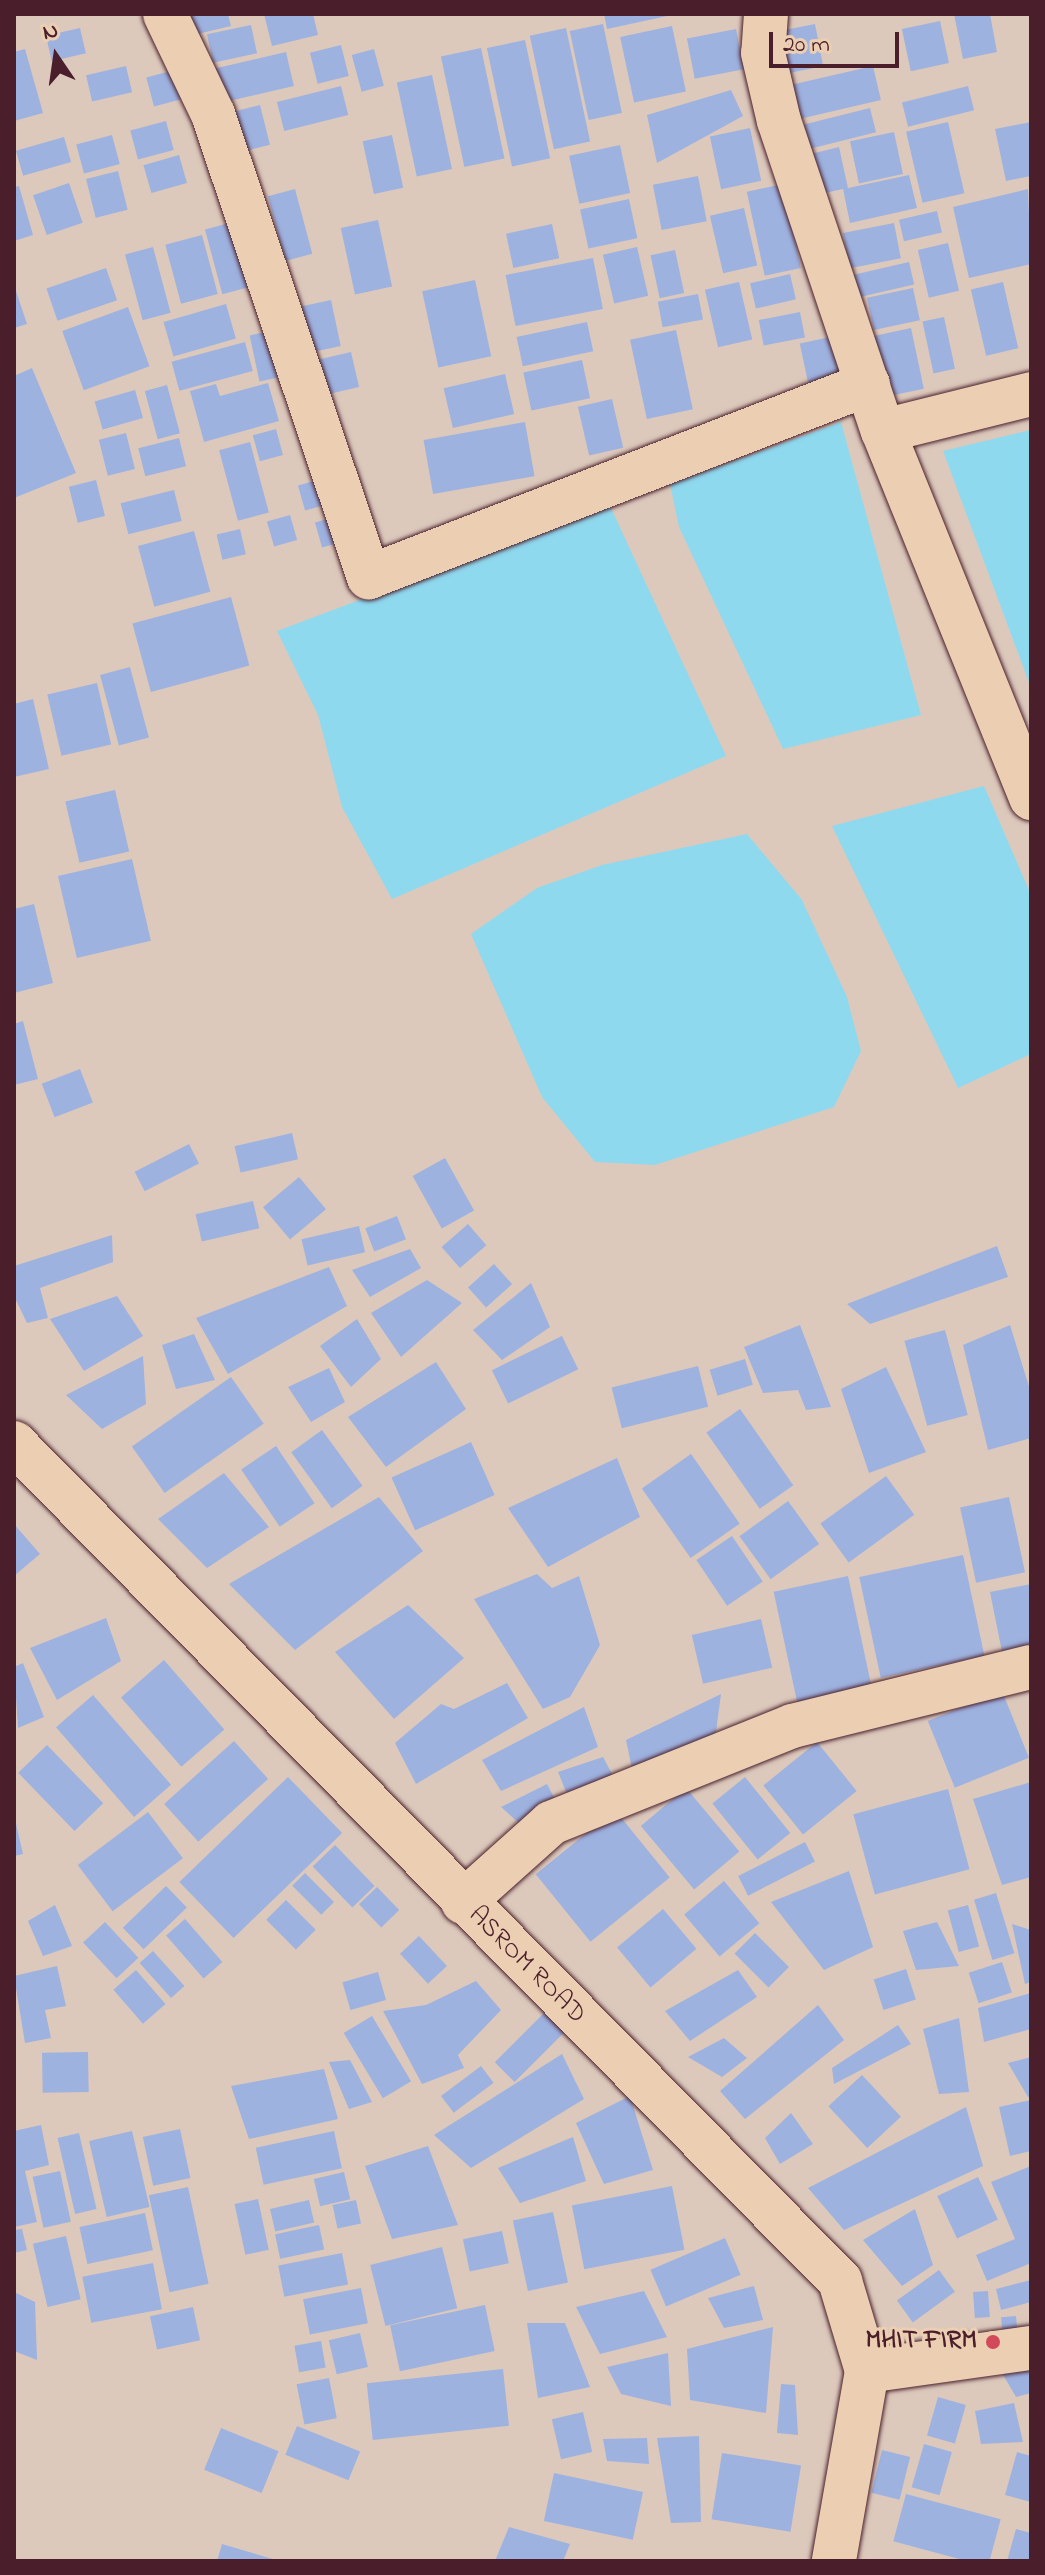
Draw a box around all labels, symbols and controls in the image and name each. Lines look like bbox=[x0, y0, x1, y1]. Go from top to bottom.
text: N bbox=[40, 15, 61, 50]
north arrow bbox=[16, 16, 96, 96]
scale bar bbox=[773, 16, 903, 66]
text: 20 m bbox=[783, 28, 830, 63]
street label: ASROM ROAD bbox=[461, 1901, 591, 2031]
place label: MHIT FIRM bbox=[865, 2326, 977, 2358]
marker: MHIT FIRM bbox=[984, 2333, 1002, 2351]

